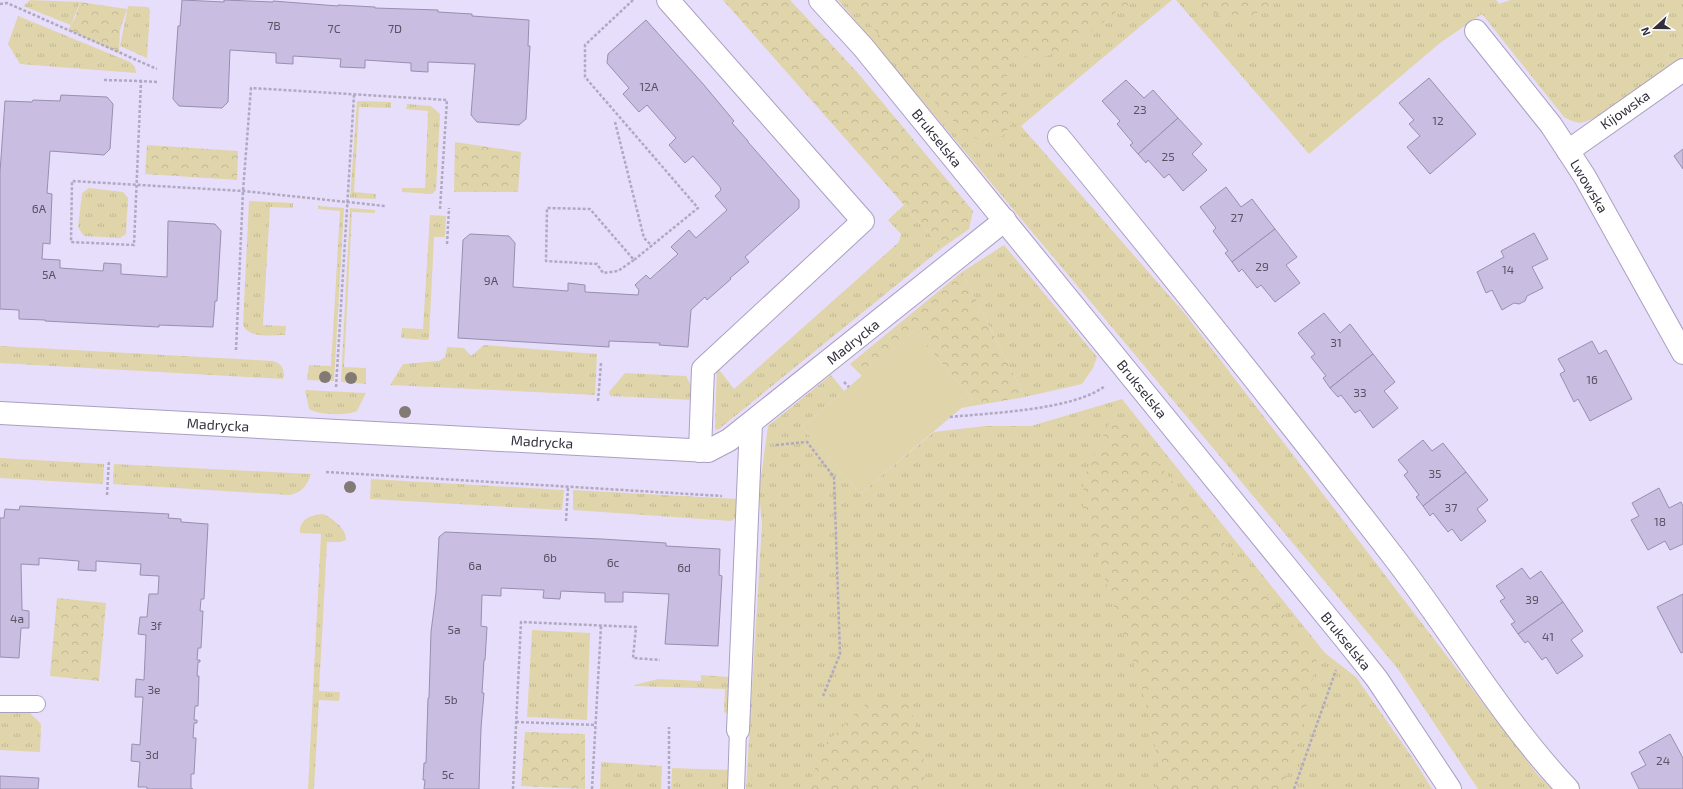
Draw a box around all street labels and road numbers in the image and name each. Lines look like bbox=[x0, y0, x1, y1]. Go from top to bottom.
street label: Kijowska bbox=[1597, 86, 1653, 133]
street label: Brukselska bbox=[909, 105, 966, 170]
street label: Lwowska bbox=[1567, 156, 1612, 216]
street label: Madrycka bbox=[823, 315, 882, 368]
street label: Brukselska bbox=[1114, 356, 1171, 421]
street label: Madrycka bbox=[186, 414, 250, 435]
street label: Madrycka bbox=[510, 431, 574, 452]
street label: Brukselska bbox=[1318, 608, 1375, 673]

